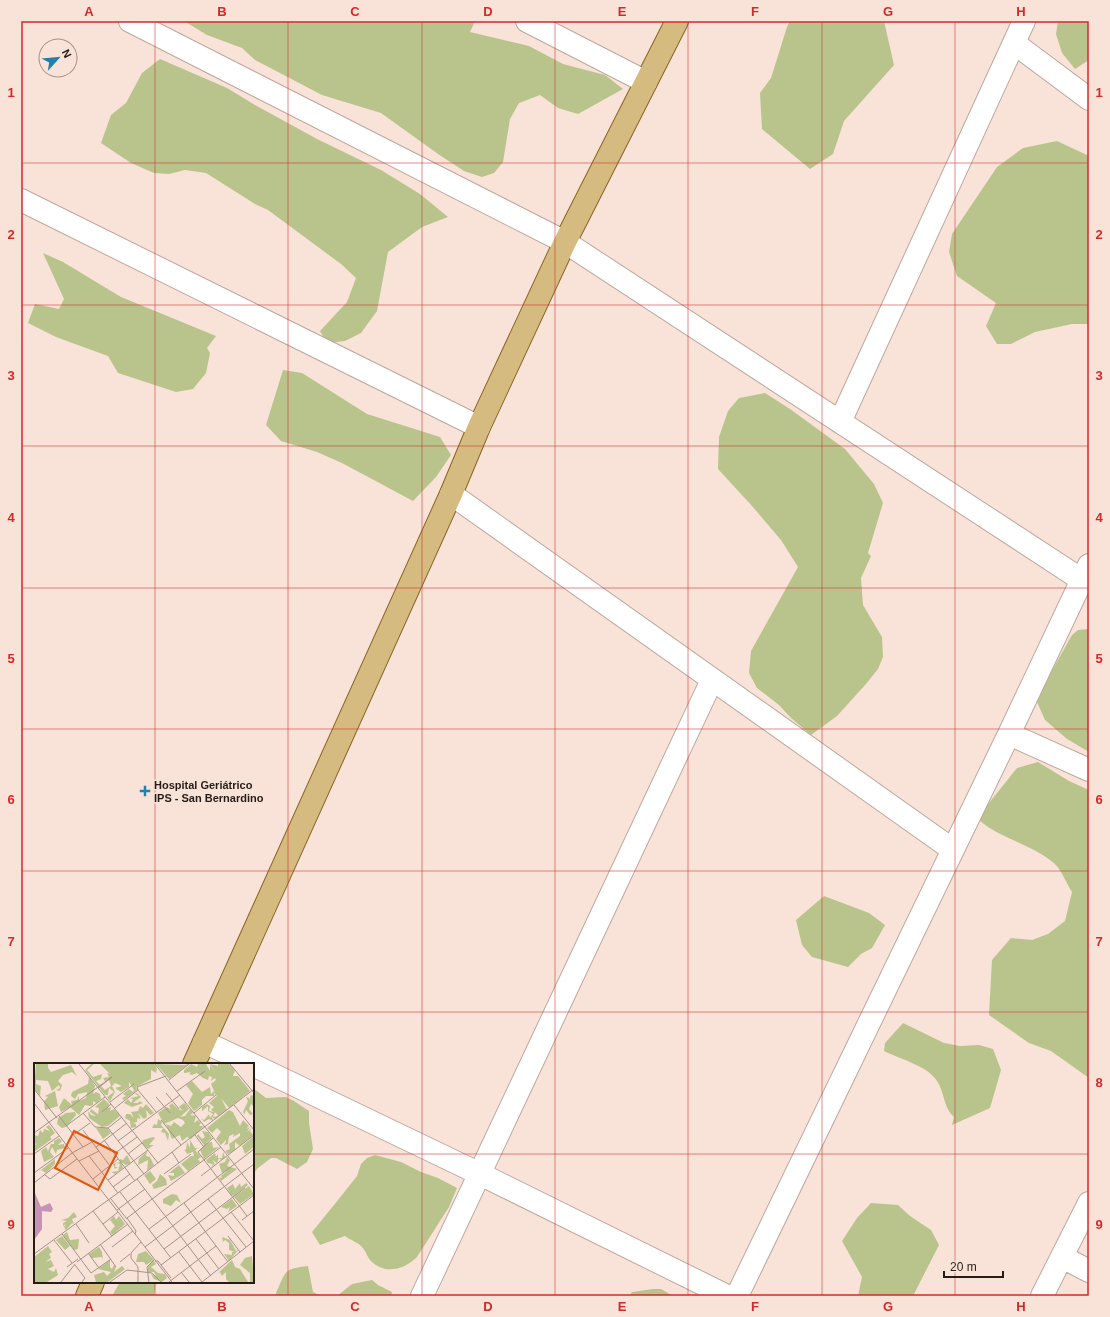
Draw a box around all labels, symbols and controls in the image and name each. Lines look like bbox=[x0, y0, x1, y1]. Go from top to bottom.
text: A bbox=[84, 4, 94, 19]
text: B bbox=[217, 4, 227, 19]
text: C bbox=[350, 4, 360, 19]
text: D bbox=[483, 4, 493, 19]
text: E bbox=[618, 4, 627, 19]
text: F bbox=[751, 4, 759, 19]
text: G bbox=[883, 4, 893, 19]
text: H bbox=[1016, 4, 1026, 19]
north arrow bbox=[38, 38, 78, 78]
text: N bbox=[60, 47, 74, 60]
text: 1 bbox=[7, 85, 15, 100]
text: 1 bbox=[1095, 85, 1103, 100]
text: 2 bbox=[7, 227, 15, 242]
text: 2 bbox=[1095, 227, 1103, 242]
text: 3 bbox=[7, 368, 15, 383]
text: 3 bbox=[1095, 368, 1103, 383]
text: 4 bbox=[7, 510, 15, 525]
text: 4 bbox=[1095, 510, 1103, 525]
text: 5 bbox=[7, 651, 15, 666]
text: 5 bbox=[1095, 651, 1103, 666]
place label: Hospital Geriátrico IPS - San Bernardino bbox=[154, 779, 264, 804]
marker: Hospital Geriátrico IPS - San Bernardino bbox=[139, 785, 151, 797]
text: 6 bbox=[7, 792, 15, 807]
text: 6 bbox=[1095, 792, 1103, 807]
text: 7 bbox=[7, 934, 15, 949]
text: 7 bbox=[1095, 934, 1103, 949]
inset map bbox=[34, 1063, 254, 1283]
text: 8 bbox=[7, 1075, 15, 1090]
text: 8 bbox=[1095, 1075, 1103, 1090]
text: 9 bbox=[7, 1217, 15, 1232]
text: 9 bbox=[1095, 1217, 1103, 1232]
scale bar bbox=[944, 1253, 1003, 1279]
text: 20 m bbox=[950, 1260, 977, 1274]
text: A bbox=[84, 1299, 94, 1314]
text: B bbox=[217, 1299, 227, 1314]
text: C bbox=[350, 1299, 360, 1314]
text: D bbox=[483, 1299, 493, 1314]
text: E bbox=[618, 1299, 627, 1314]
text: F bbox=[751, 1299, 759, 1314]
text: G bbox=[883, 1299, 893, 1314]
text: H bbox=[1016, 1299, 1026, 1314]

